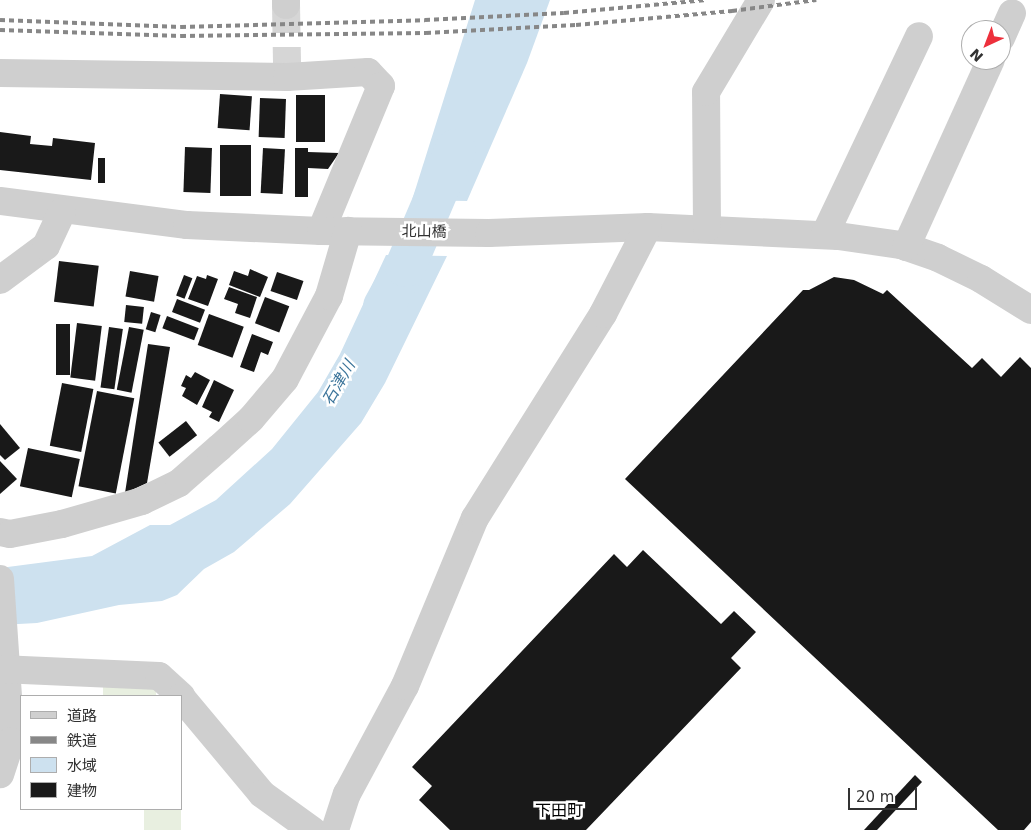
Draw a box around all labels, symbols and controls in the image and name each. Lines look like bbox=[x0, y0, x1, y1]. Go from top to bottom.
north arrow bbox=[961, 20, 1011, 70]
text: N bbox=[967, 45, 986, 65]
street label: 北山橋 bbox=[401, 223, 447, 241]
water label: 石津川 bbox=[319, 357, 359, 409]
legend bbox=[20, 695, 182, 810]
text: 道路 bbox=[67, 707, 97, 725]
text: 鉄道 bbox=[67, 732, 97, 750]
text: 水域 bbox=[67, 757, 97, 775]
scale bar bbox=[851, 778, 920, 810]
text: 建物 bbox=[67, 782, 97, 800]
text: 20 m bbox=[856, 788, 894, 806]
district label: 下田町 bbox=[535, 801, 583, 821]

